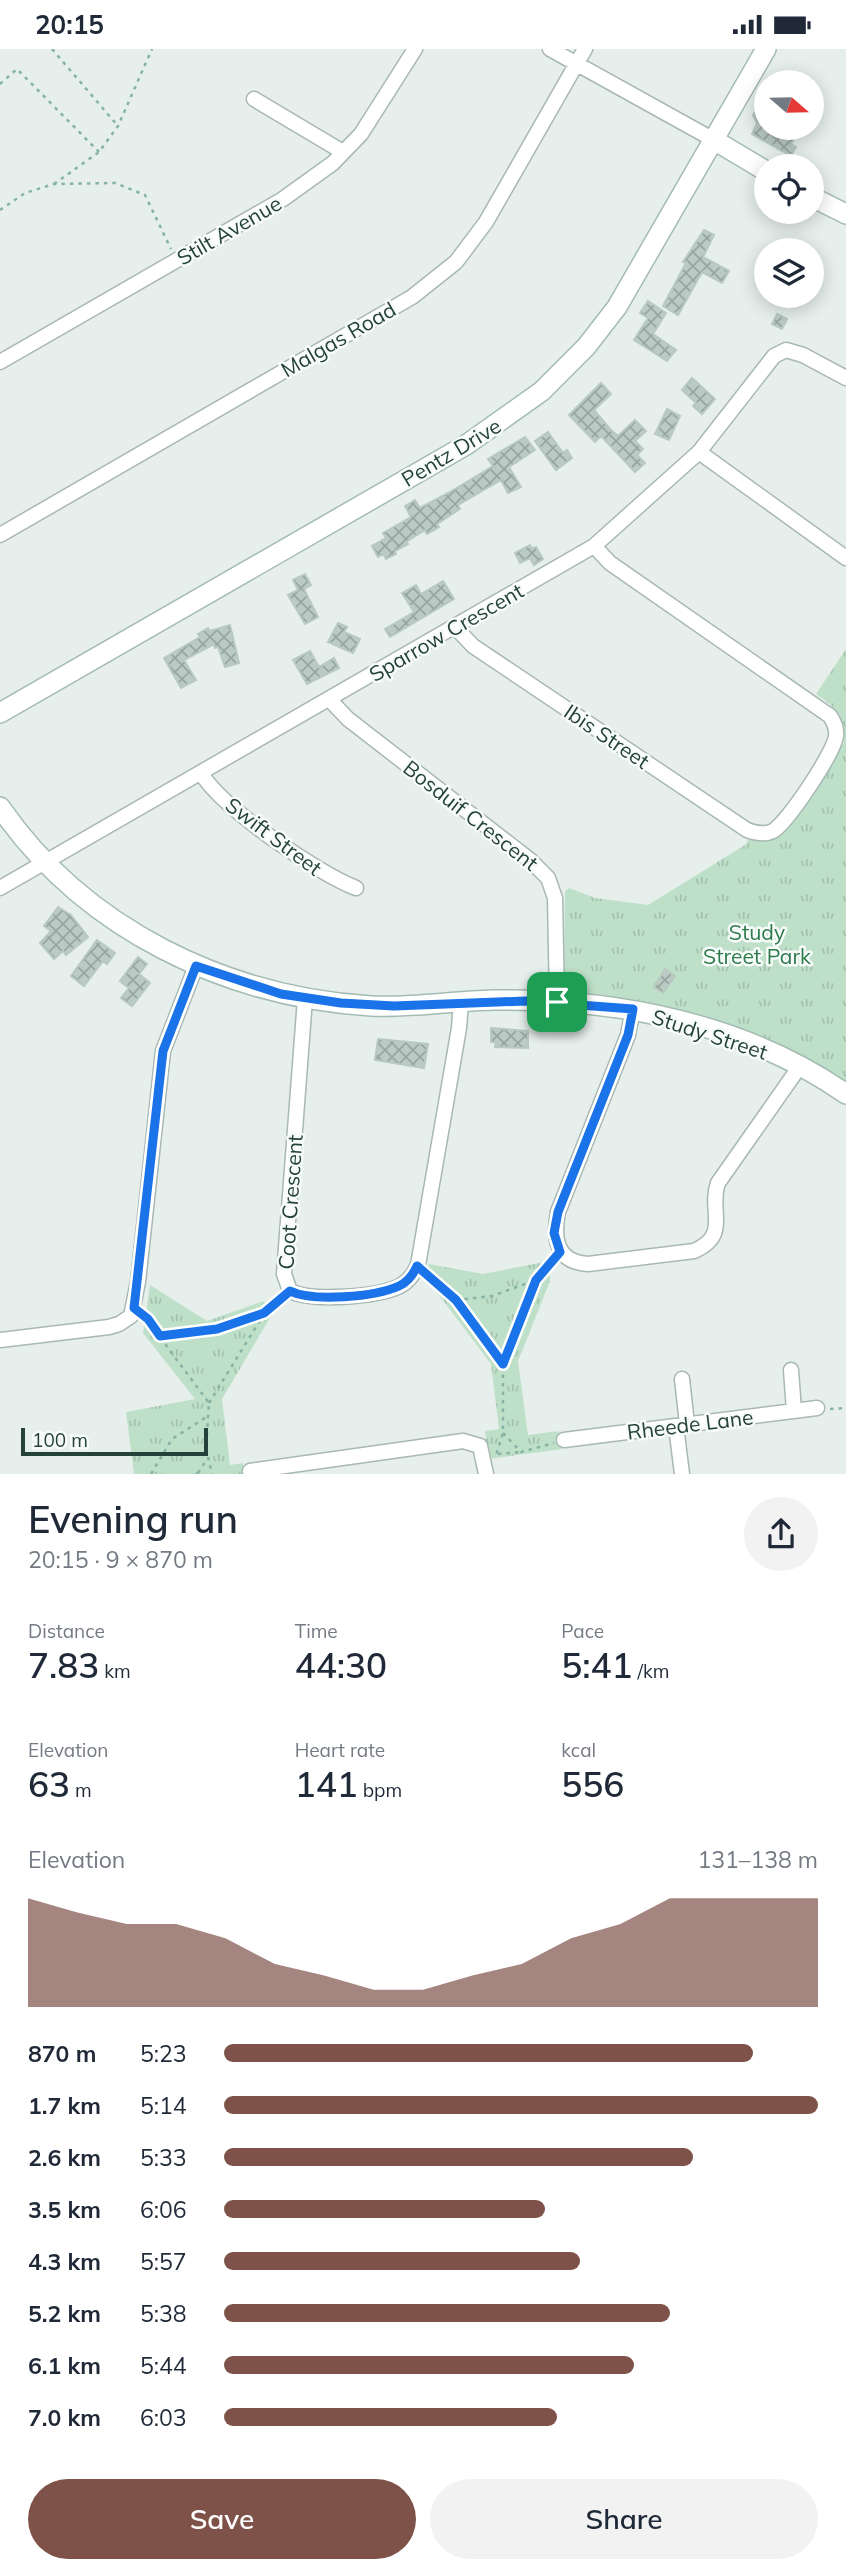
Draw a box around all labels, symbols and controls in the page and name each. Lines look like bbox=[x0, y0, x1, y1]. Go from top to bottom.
text: 20:15 bbox=[35, 8, 104, 41]
north arrow bbox=[754, 70, 824, 140]
map controls bbox=[754, 70, 824, 308]
button: locate bbox=[754, 154, 824, 224]
street label: Stilt Avenue bbox=[172, 190, 286, 270]
button: layers bbox=[754, 238, 824, 308]
street label: Malgas Road bbox=[276, 296, 400, 382]
street label: Pentz Drive bbox=[397, 412, 505, 492]
street label: Sparrow Crescent bbox=[364, 577, 528, 687]
street label: Ibis Street bbox=[560, 698, 654, 774]
street label: Bosduif Crescent bbox=[398, 754, 544, 876]
street label: Swift Street bbox=[221, 791, 327, 881]
park label: Study Street Park bbox=[703, 919, 811, 969]
pin bbox=[527, 972, 587, 1032]
icon: arrive bbox=[538, 983, 576, 1021]
street label: Study Street bbox=[649, 1003, 771, 1065]
street label: Coot Crescent bbox=[272, 1134, 308, 1270]
street label: Rheede Lane bbox=[625, 1403, 755, 1445]
scale bar bbox=[21, 1425, 208, 1457]
text: 100 m bbox=[32, 1428, 88, 1452]
text: Evening run bbox=[28, 1495, 238, 1543]
button: share bbox=[744, 1497, 818, 1571]
text: 20:15 · 9 × 870 m bbox=[28, 1545, 213, 1574]
text: Distance bbox=[28, 1619, 105, 1643]
text: Time bbox=[295, 1619, 338, 1643]
text: Pace bbox=[561, 1619, 604, 1643]
text: 7.83 bbox=[28, 1643, 99, 1687]
text: 44:30 bbox=[295, 1643, 387, 1687]
text: 5:41 bbox=[561, 1643, 633, 1687]
text: km bbox=[99, 1659, 131, 1683]
text: /km bbox=[633, 1659, 669, 1683]
text: Elevation bbox=[28, 1738, 108, 1762]
text: Heart rate bbox=[295, 1738, 385, 1762]
text: kcal bbox=[561, 1738, 596, 1762]
text: 63 bbox=[28, 1762, 70, 1806]
text: 141 bbox=[295, 1762, 358, 1806]
text: 556 bbox=[561, 1762, 624, 1806]
text: m bbox=[70, 1778, 92, 1802]
text: bpm bbox=[358, 1778, 402, 1802]
text: Elevation bbox=[28, 1845, 125, 1874]
text: 131–138 m bbox=[697, 1845, 818, 1874]
text: 870 m bbox=[28, 2039, 96, 2068]
text: 5:23 bbox=[140, 2039, 187, 2068]
text: 1.7 km bbox=[28, 2091, 101, 2120]
text: 5:14 bbox=[140, 2091, 187, 2120]
text: 2.6 km bbox=[28, 2143, 101, 2172]
text: 5:33 bbox=[140, 2143, 187, 2172]
text: 3.5 km bbox=[28, 2195, 101, 2224]
text: 6:06 bbox=[140, 2195, 187, 2224]
text: 4.3 km bbox=[28, 2247, 101, 2276]
text: 5:57 bbox=[140, 2247, 187, 2276]
text: 5.2 km bbox=[28, 2299, 101, 2328]
text: 5:38 bbox=[140, 2299, 187, 2328]
text: 6.1 km bbox=[28, 2351, 101, 2380]
text: 5:44 bbox=[140, 2351, 187, 2380]
text: 7.0 km bbox=[28, 2403, 101, 2432]
text: 6:03 bbox=[140, 2403, 187, 2432]
button: Save bbox=[28, 2479, 416, 2559]
button: Share bbox=[430, 2479, 818, 2559]

